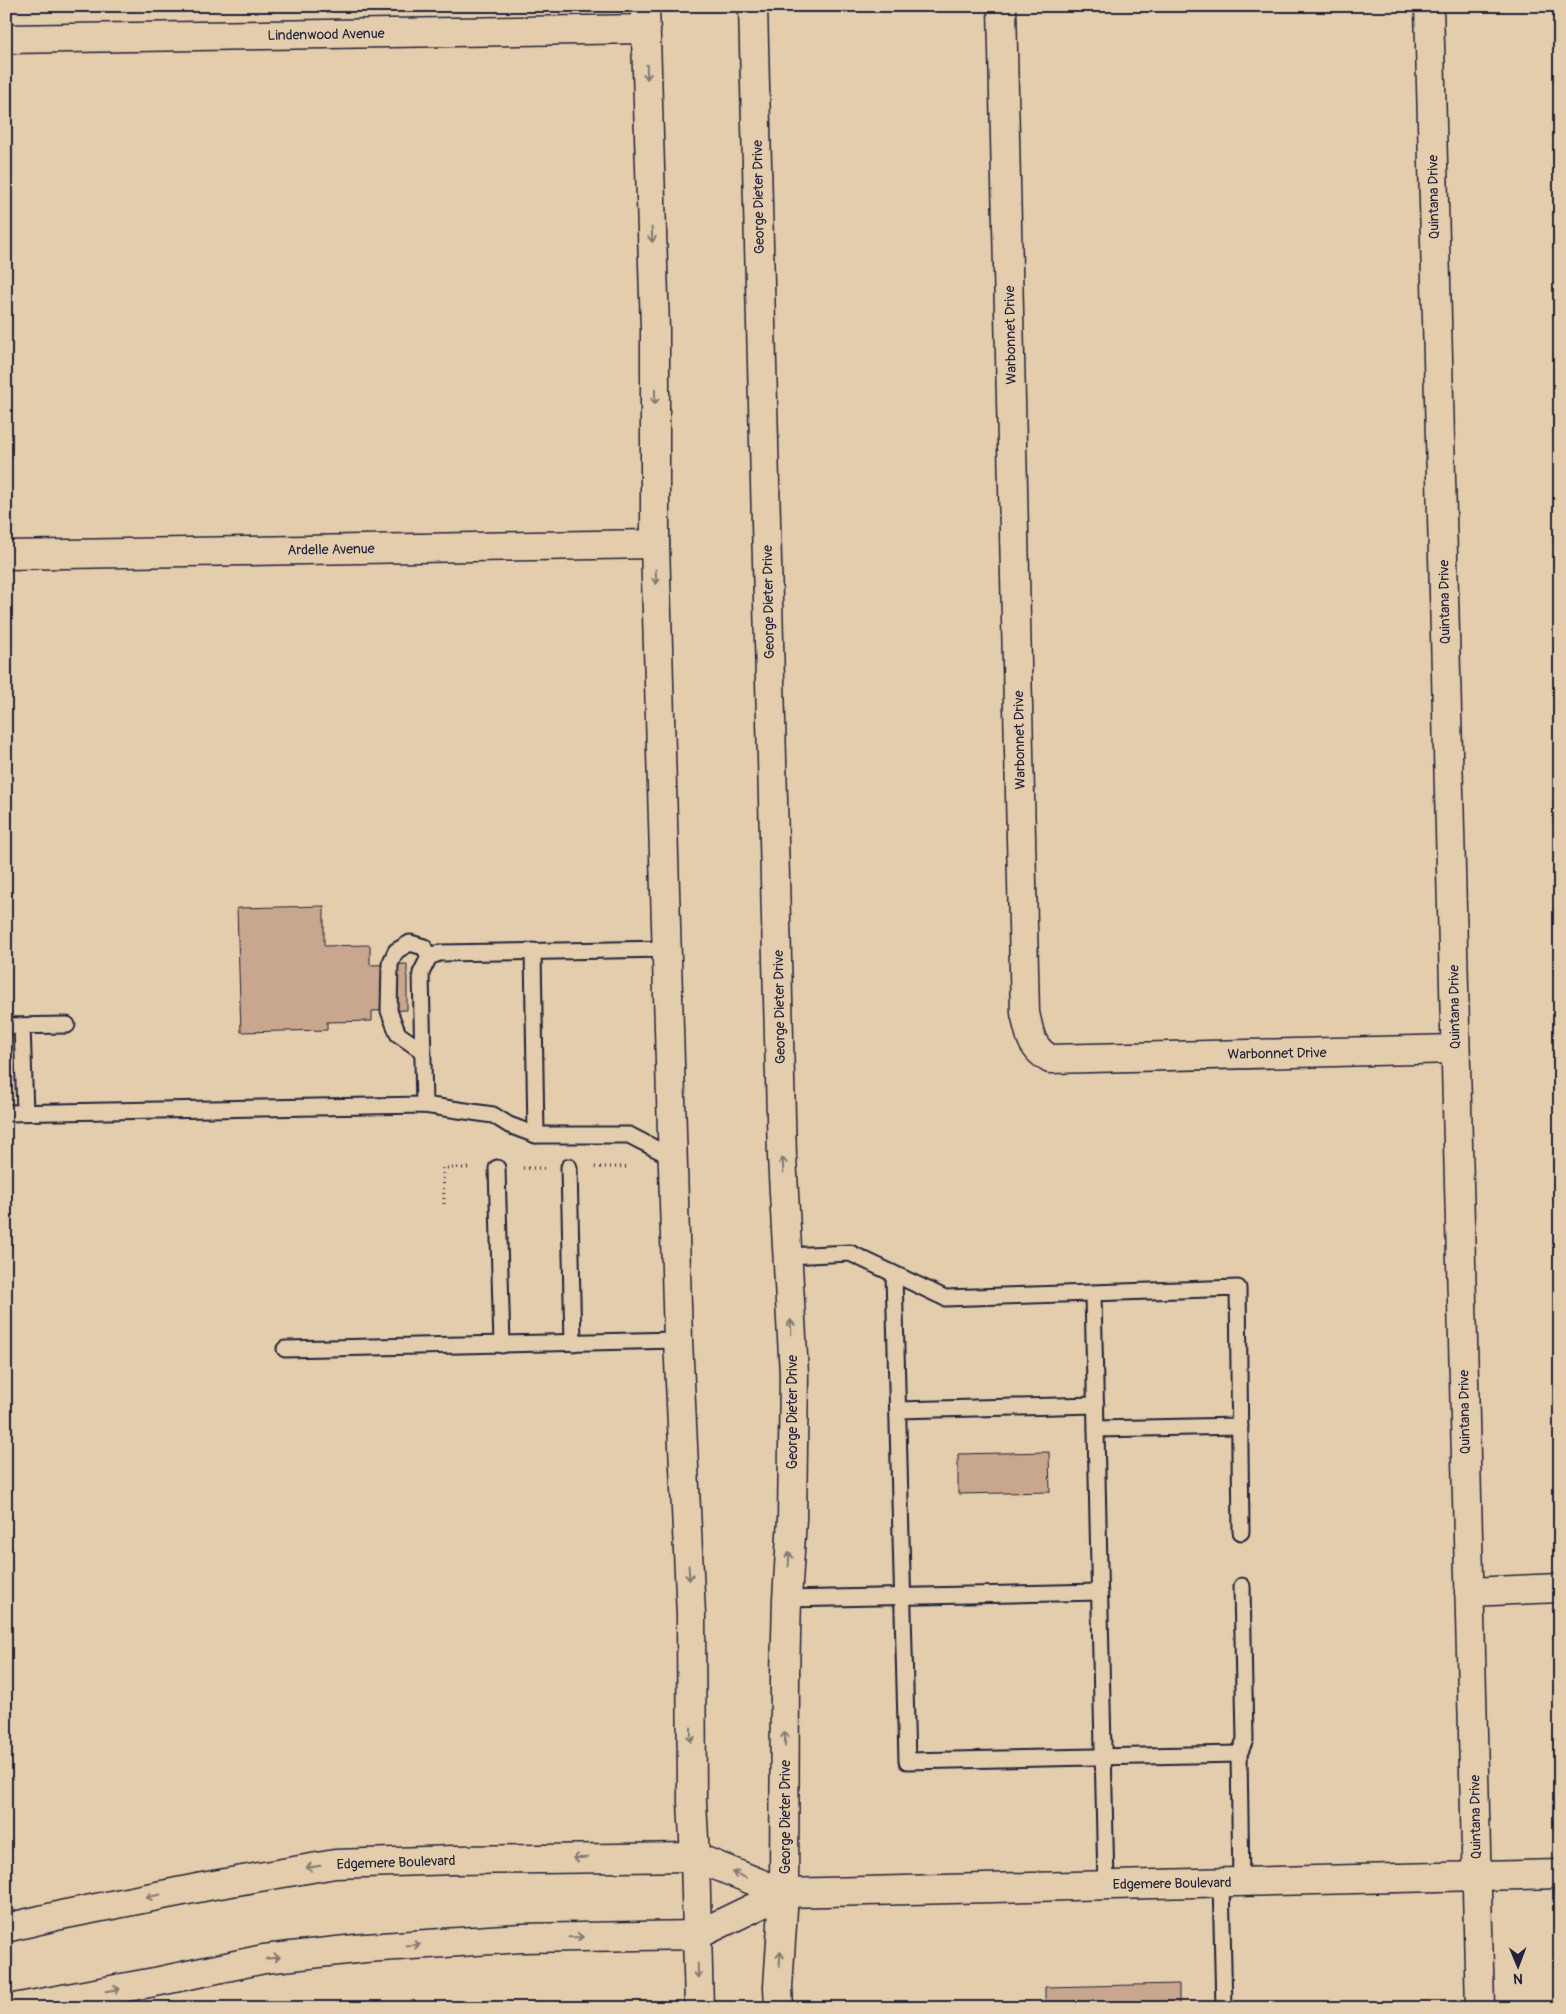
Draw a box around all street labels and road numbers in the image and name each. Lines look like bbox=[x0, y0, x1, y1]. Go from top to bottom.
street label: Lindenwood Avenue bbox=[267, 25, 385, 44]
street label: George Dieter Drive bbox=[749, 140, 768, 254]
street label: Quintana Drive bbox=[1424, 154, 1443, 240]
street label: Warbonnet Drive bbox=[1001, 285, 1020, 385]
street label: Ardelle Avenue bbox=[287, 540, 375, 559]
street label: George Dieter Drive bbox=[759, 545, 778, 659]
street label: Quintana Drive bbox=[1435, 559, 1454, 645]
street label: Warbonnet Drive bbox=[1010, 690, 1029, 790]
street label: George Dieter Drive bbox=[770, 950, 789, 1064]
street label: Quintana Drive bbox=[1445, 964, 1464, 1050]
street label: Warbonnet Drive bbox=[1227, 1044, 1327, 1063]
street label: George Dieter Drive bbox=[784, 1355, 801, 1469]
street label: Quintana Drive bbox=[1455, 1369, 1474, 1455]
street label: George Dieter Drive bbox=[777, 1760, 794, 1874]
street label: Quintana Drive bbox=[1466, 1774, 1485, 1860]
street label: Edgemere Boulevard bbox=[336, 1852, 456, 1873]
street label: Edgemere Boulevard bbox=[1112, 1874, 1232, 1893]

